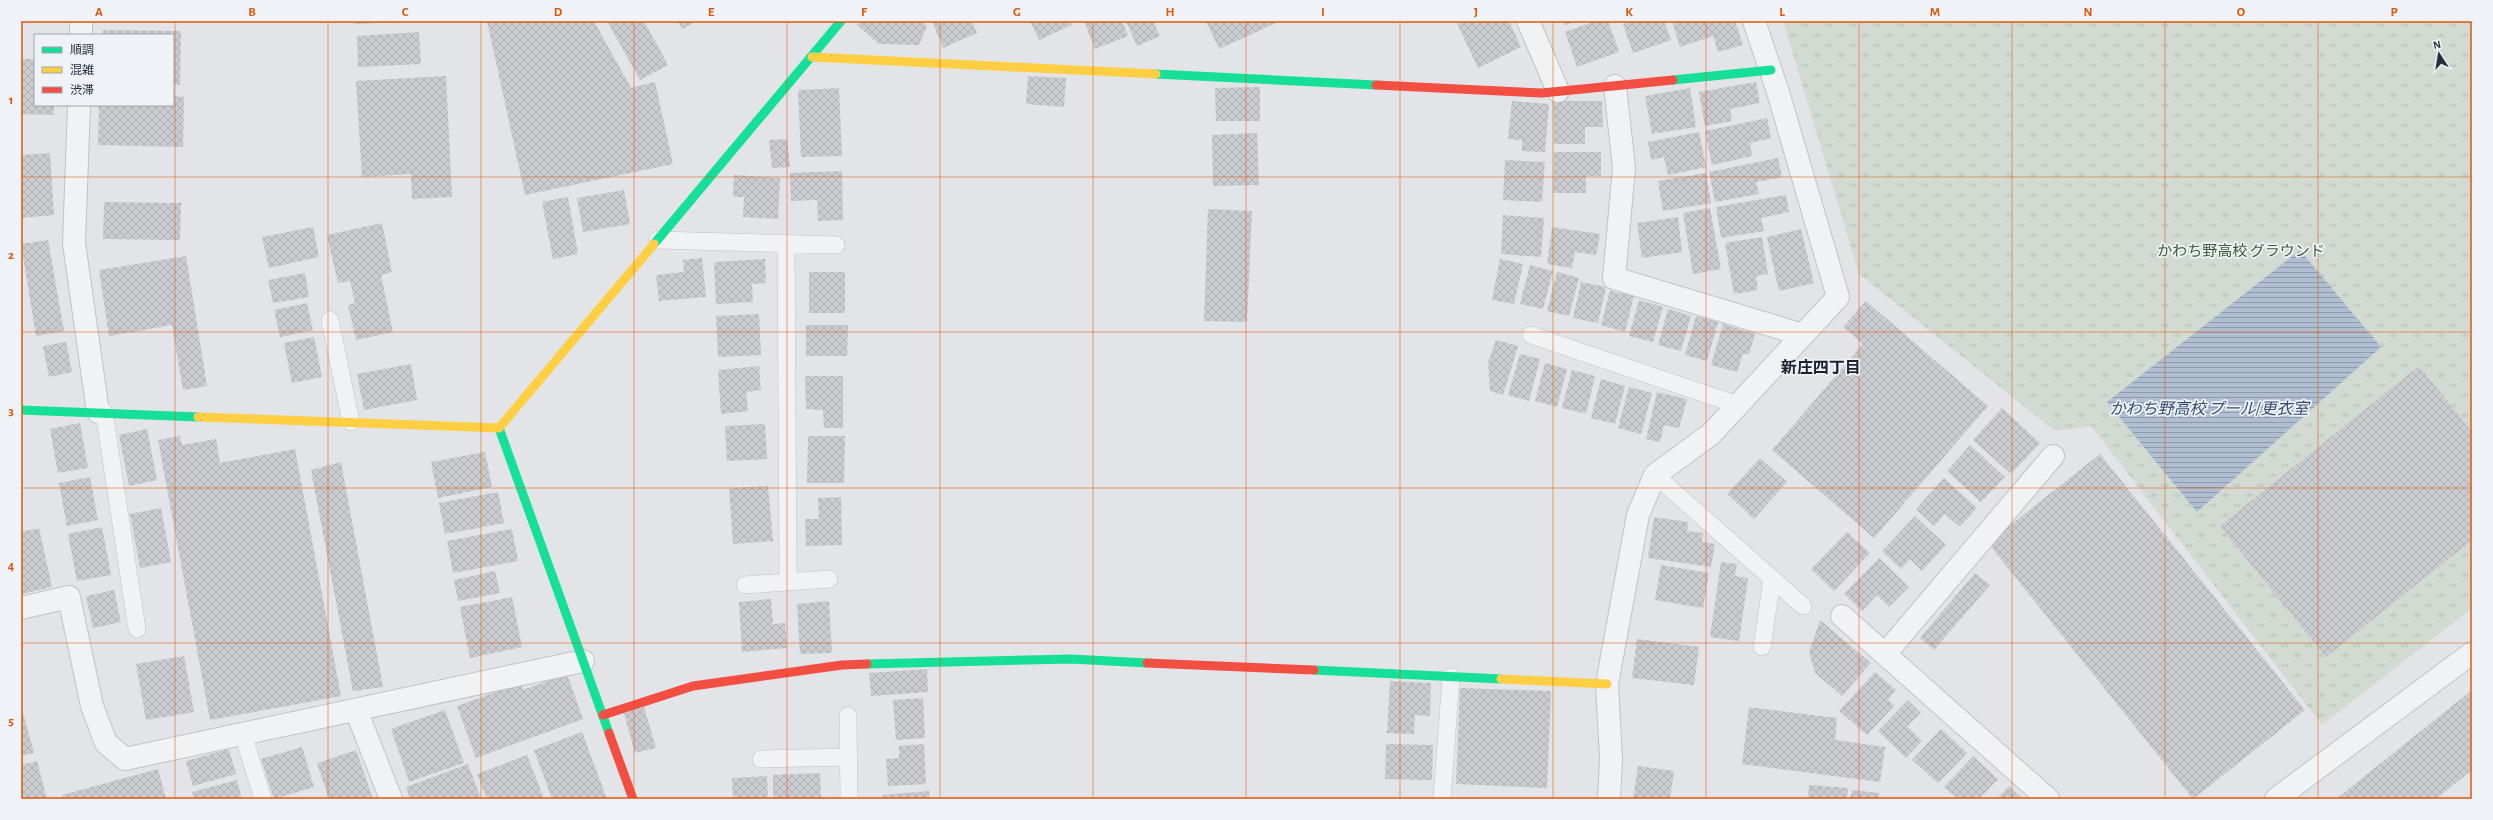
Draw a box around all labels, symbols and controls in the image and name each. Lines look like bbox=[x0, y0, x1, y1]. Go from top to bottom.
text: A bbox=[95, 6, 103, 19]
text: B bbox=[248, 6, 256, 19]
text: C bbox=[402, 6, 409, 19]
text: D bbox=[554, 6, 563, 19]
text: E bbox=[708, 6, 715, 19]
text: F bbox=[861, 6, 868, 19]
text: G bbox=[1013, 6, 1021, 19]
text: H bbox=[1165, 6, 1175, 19]
text: I bbox=[1321, 6, 1325, 19]
text: J bbox=[1474, 6, 1478, 19]
text: K bbox=[1625, 6, 1633, 19]
text: L bbox=[1779, 6, 1785, 19]
text: M bbox=[1930, 6, 1940, 19]
text: N bbox=[2083, 6, 2093, 19]
text: O bbox=[2237, 6, 2246, 19]
text: P bbox=[2390, 6, 2398, 19]
legend bbox=[34, 34, 174, 106]
north arrow bbox=[2419, 34, 2459, 74]
text: N bbox=[2432, 39, 2442, 51]
text: 順調 bbox=[70, 44, 94, 56]
text: 混雑 bbox=[70, 63, 94, 76]
text: 渋滞 bbox=[70, 84, 94, 96]
text: 1 bbox=[9, 94, 13, 107]
park label: かわち野高校 グラウンド bbox=[2157, 243, 2325, 259]
text: 2 bbox=[8, 249, 14, 262]
district label: 新庄四丁目 bbox=[1781, 359, 1861, 376]
water label: かわち野高校 プール/更衣室 bbox=[2110, 400, 2310, 417]
text: 3 bbox=[8, 405, 14, 418]
text: 4 bbox=[8, 560, 15, 573]
text: 5 bbox=[8, 715, 14, 728]

